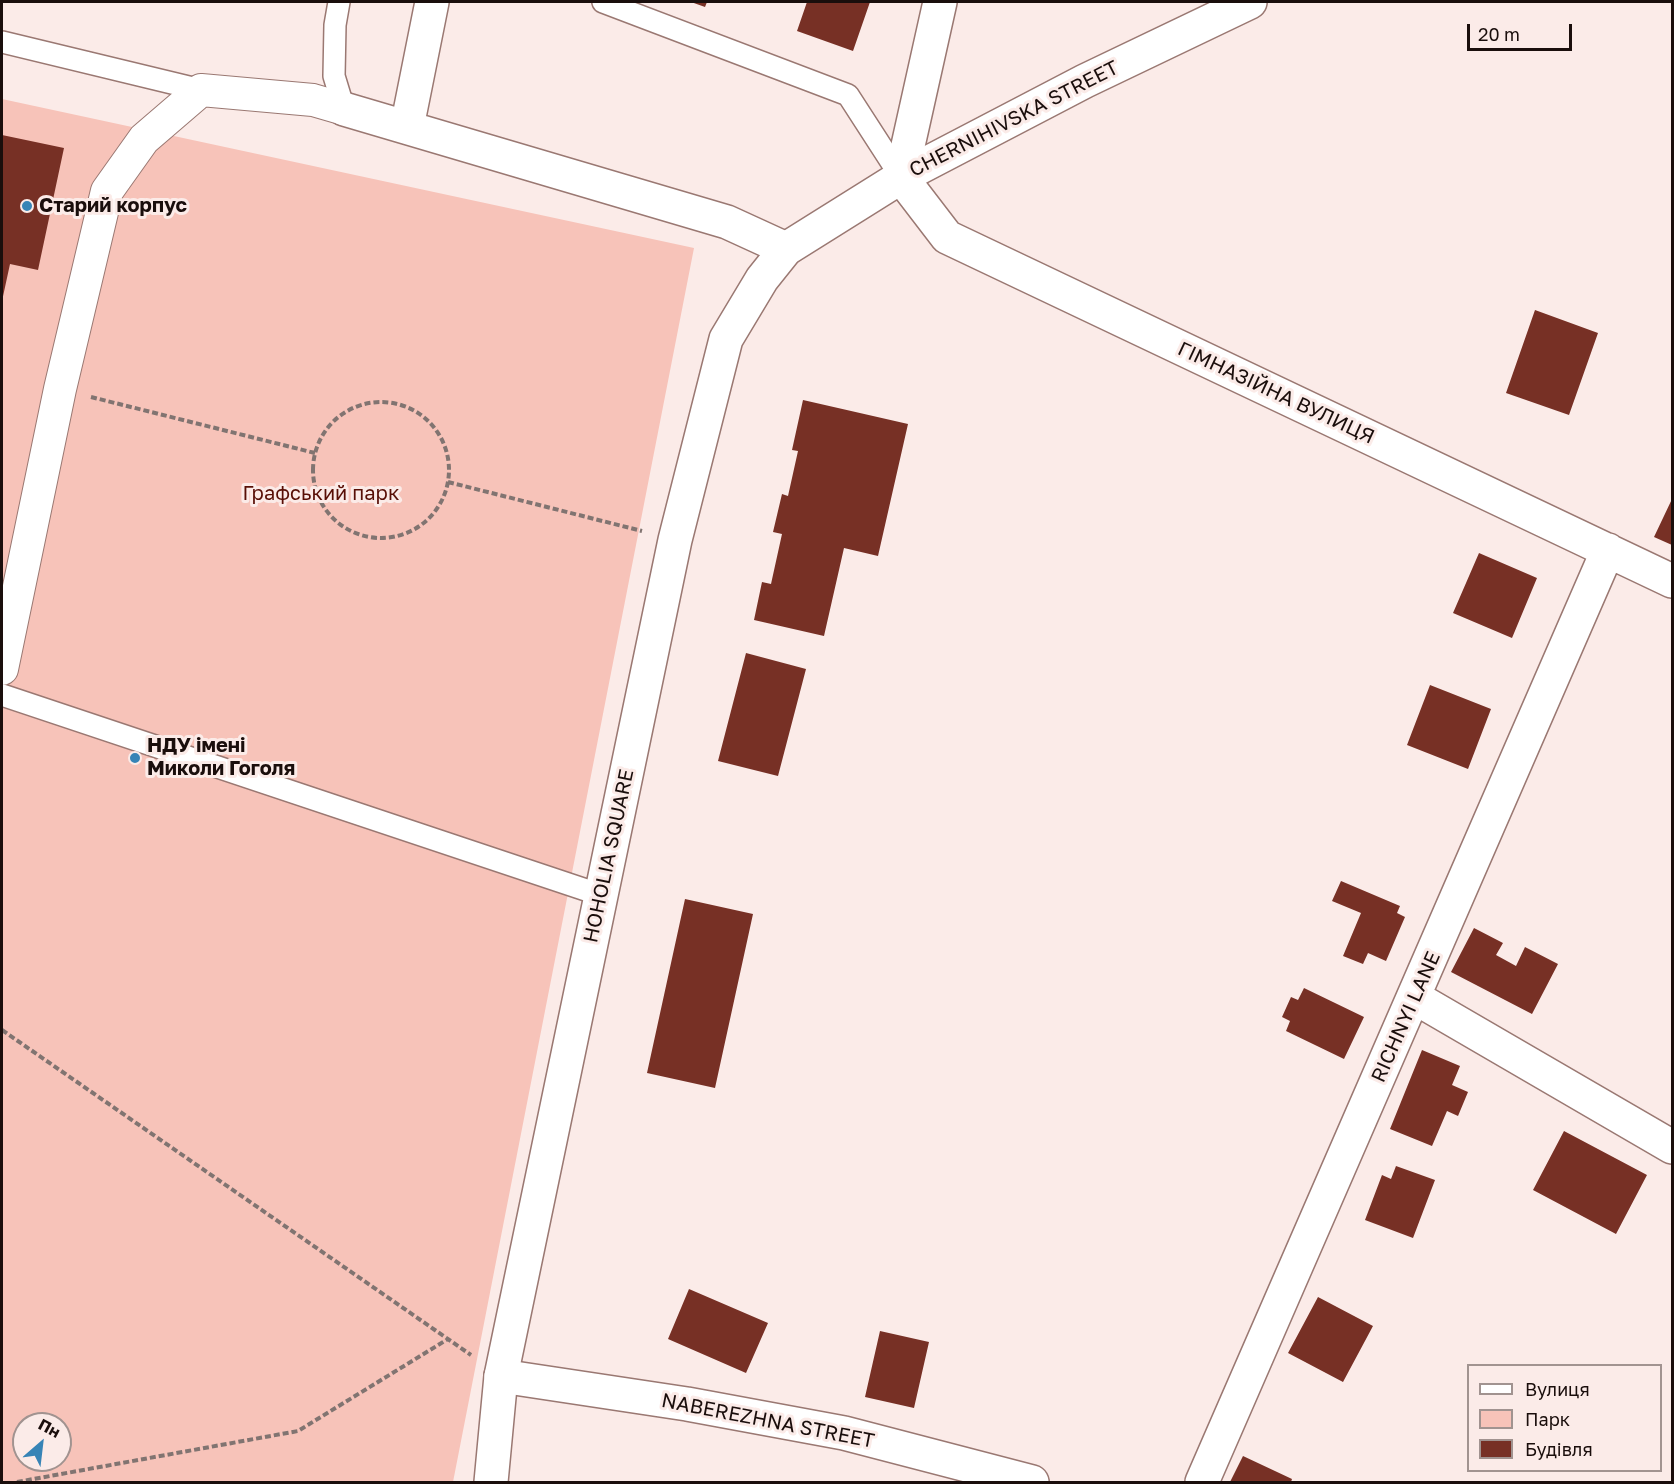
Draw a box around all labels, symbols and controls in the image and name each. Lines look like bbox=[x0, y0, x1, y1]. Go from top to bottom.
scale bar bbox=[1470, 12, 1575, 50]
text: 20 m bbox=[1478, 23, 1520, 45]
street label: CHERNIHIVSKA STREET bbox=[905, 56, 1123, 182]
place label: Старий корпус bbox=[39, 194, 187, 218]
marker: Старий корпус bbox=[20, 199, 34, 213]
street label: ГІМНАЗІЙНА ВУЛИЦЯ bbox=[1174, 337, 1378, 449]
park label: Графський парк bbox=[243, 482, 399, 506]
place label: НДУ імені Миколи Гоголя bbox=[147, 734, 295, 781]
marker: НДУ імені Миколи Гоголя bbox=[128, 751, 142, 765]
street label: HOHOLIA SQUARE bbox=[579, 767, 639, 945]
street label: RICHNYI LANE bbox=[1366, 948, 1446, 1086]
legend bbox=[1467, 1364, 1662, 1472]
text: Вулиця bbox=[1525, 1378, 1590, 1400]
street label: NABEREZHNA STREET bbox=[659, 1389, 877, 1453]
text: Парк bbox=[1525, 1408, 1570, 1430]
north arrow bbox=[12, 1412, 72, 1472]
text: Пн bbox=[35, 1414, 64, 1442]
text: Будівля bbox=[1525, 1438, 1593, 1460]

